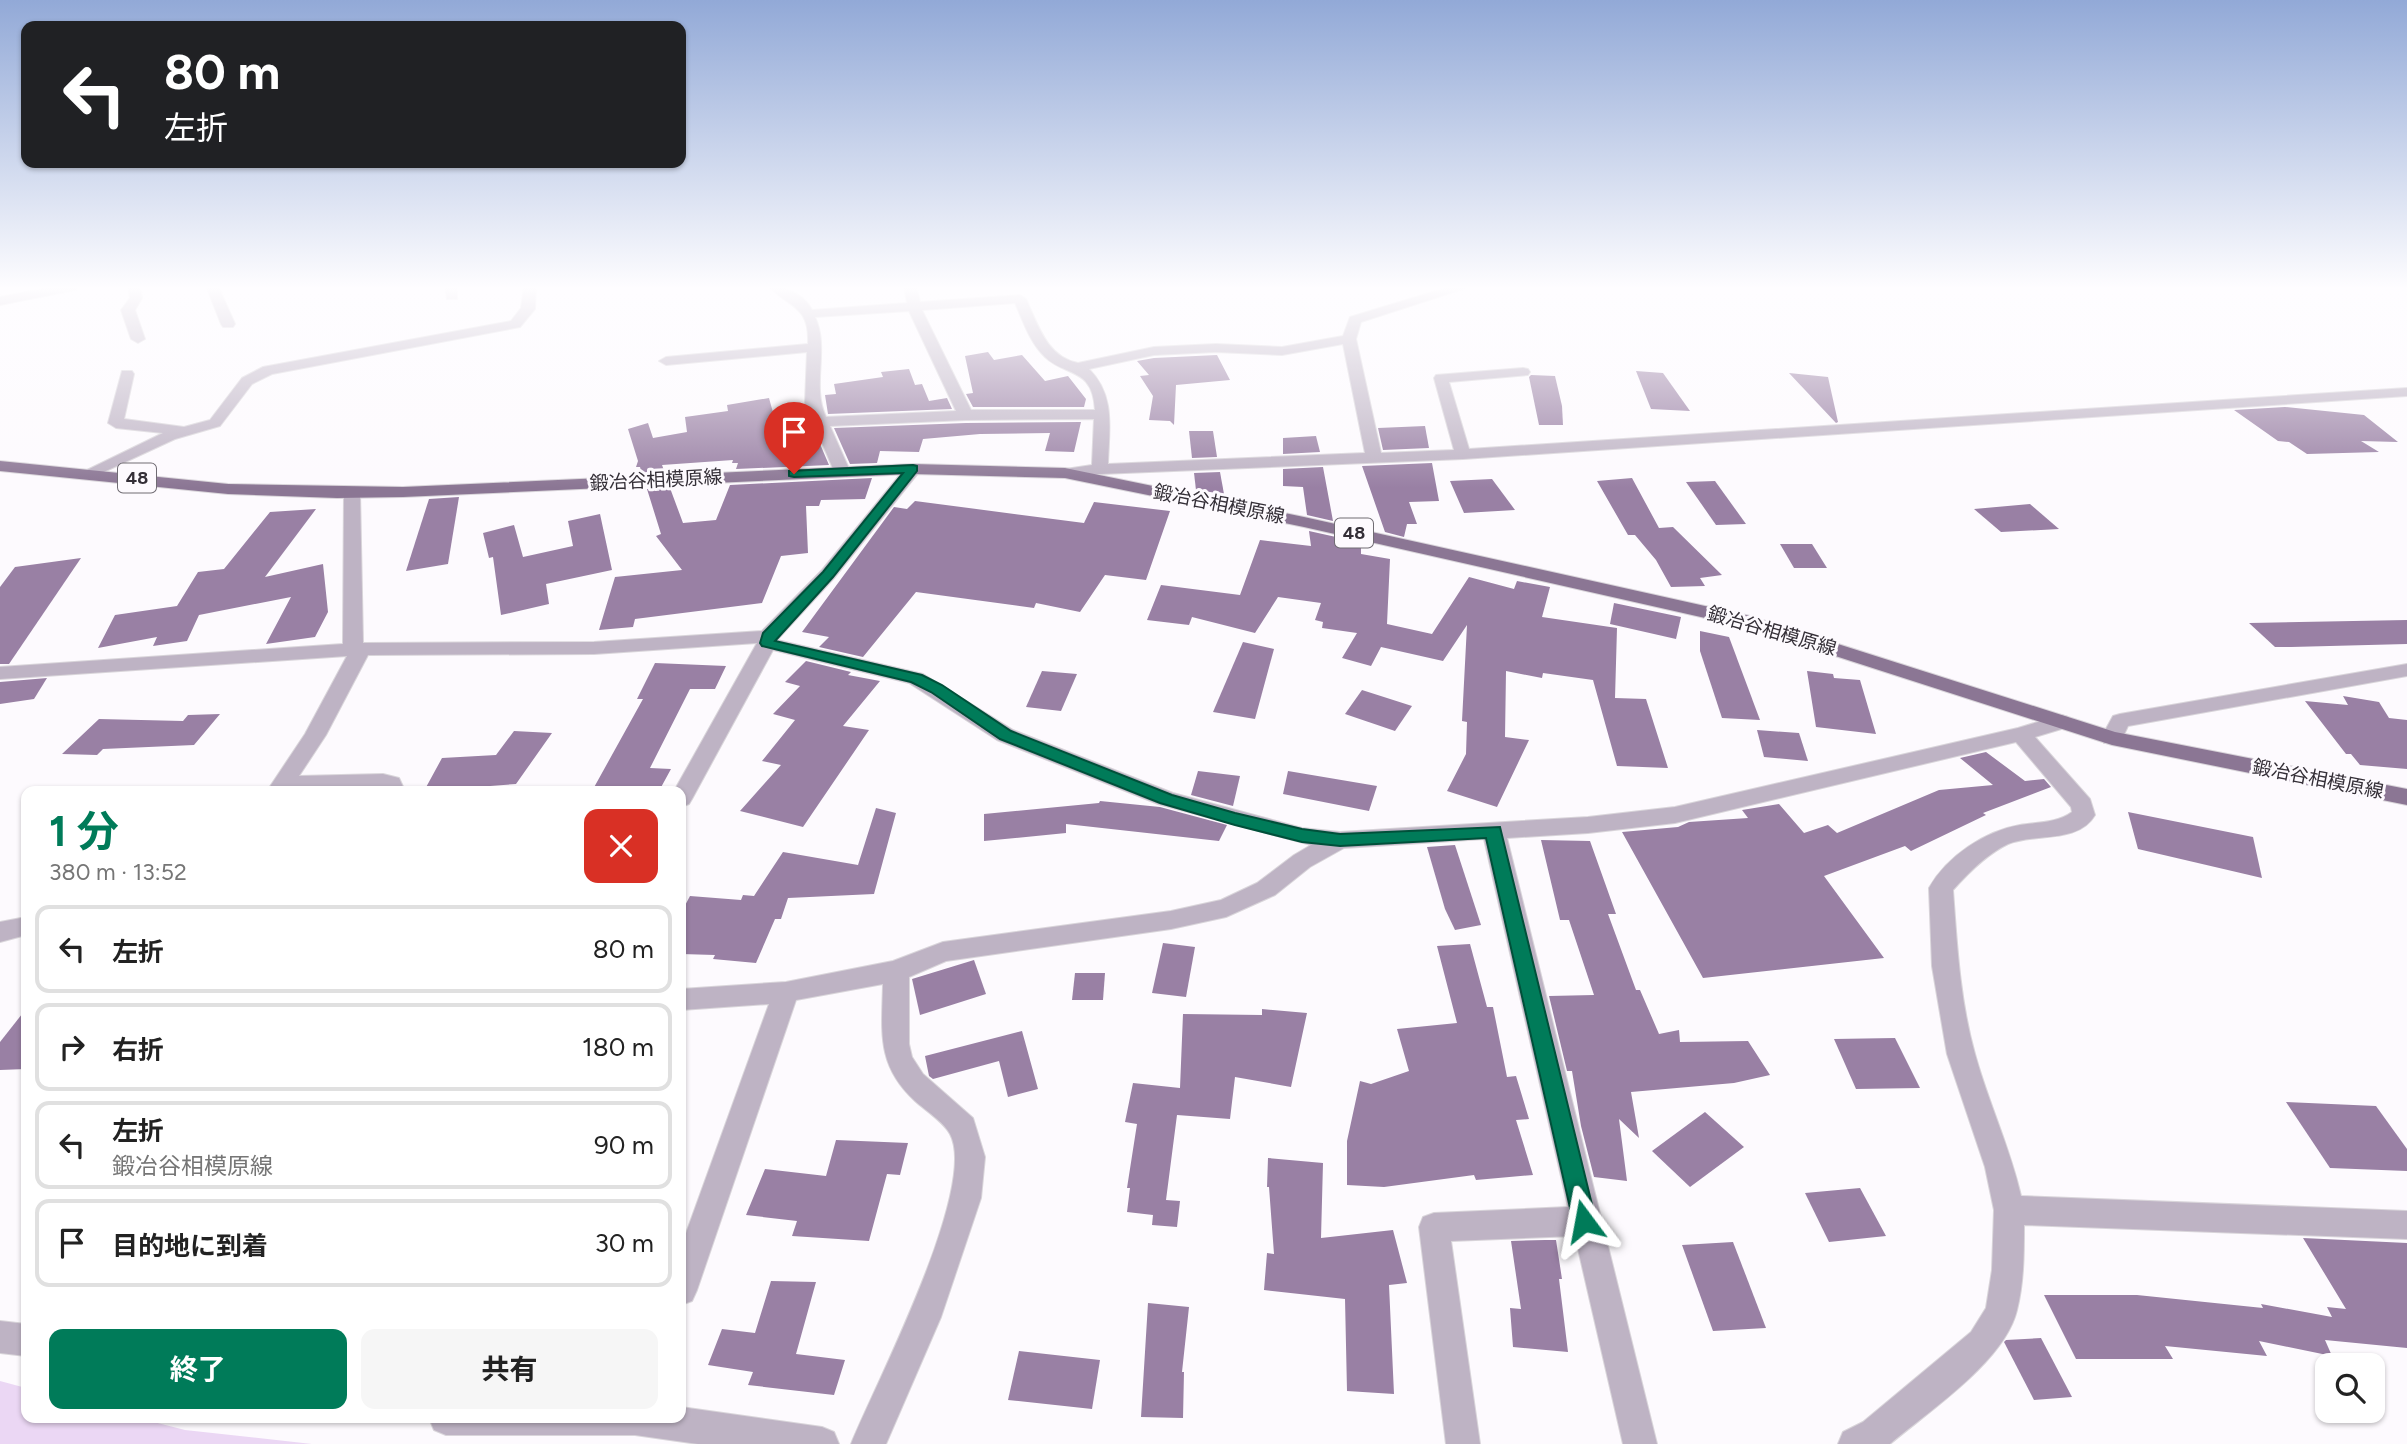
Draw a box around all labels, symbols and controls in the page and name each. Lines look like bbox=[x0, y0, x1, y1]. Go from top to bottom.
text: 80 m bbox=[164, 42, 280, 101]
icon: left bbox=[49, 49, 140, 140]
text: 左折 bbox=[164, 109, 228, 147]
pin bbox=[764, 402, 824, 474]
icon: arrive bbox=[775, 413, 813, 451]
road number: 48 bbox=[118, 464, 156, 492]
street label: 鍛冶谷相模原線 bbox=[589, 465, 723, 495]
street label: 鍛冶谷相模原線 bbox=[1152, 480, 1286, 528]
road number: 48 bbox=[1335, 518, 1373, 548]
street label: 鍛冶谷相模原線 bbox=[1705, 602, 1839, 660]
street label: 鍛冶谷相模原線 bbox=[2251, 755, 2385, 803]
text: 1 分 bbox=[49, 806, 119, 857]
button: close bbox=[584, 809, 658, 883]
text: 380 m · 13:52 bbox=[49, 858, 187, 886]
icon: left bbox=[53, 930, 91, 968]
text: 80 m bbox=[593, 933, 654, 965]
text: 左折 bbox=[112, 936, 164, 968]
icon: right bbox=[53, 1028, 91, 1066]
text: 180 m bbox=[582, 1031, 654, 1063]
text: 右折 bbox=[112, 1034, 164, 1066]
text: 左折 bbox=[112, 1115, 164, 1147]
icon: left bbox=[53, 1126, 91, 1164]
text: 90 m bbox=[594, 1129, 654, 1161]
text: 鍛冶谷相模原線 bbox=[112, 1152, 273, 1180]
position arrow bbox=[1547, 1184, 1621, 1258]
icon: arrive bbox=[53, 1224, 91, 1262]
text: 30 m bbox=[595, 1227, 654, 1259]
text: 目的地に到着 bbox=[112, 1230, 268, 1262]
button: 終了 bbox=[49, 1329, 347, 1409]
button: 共有 bbox=[361, 1329, 658, 1409]
map controls bbox=[2315, 1353, 2385, 1423]
button: search bbox=[2315, 1353, 2385, 1423]

